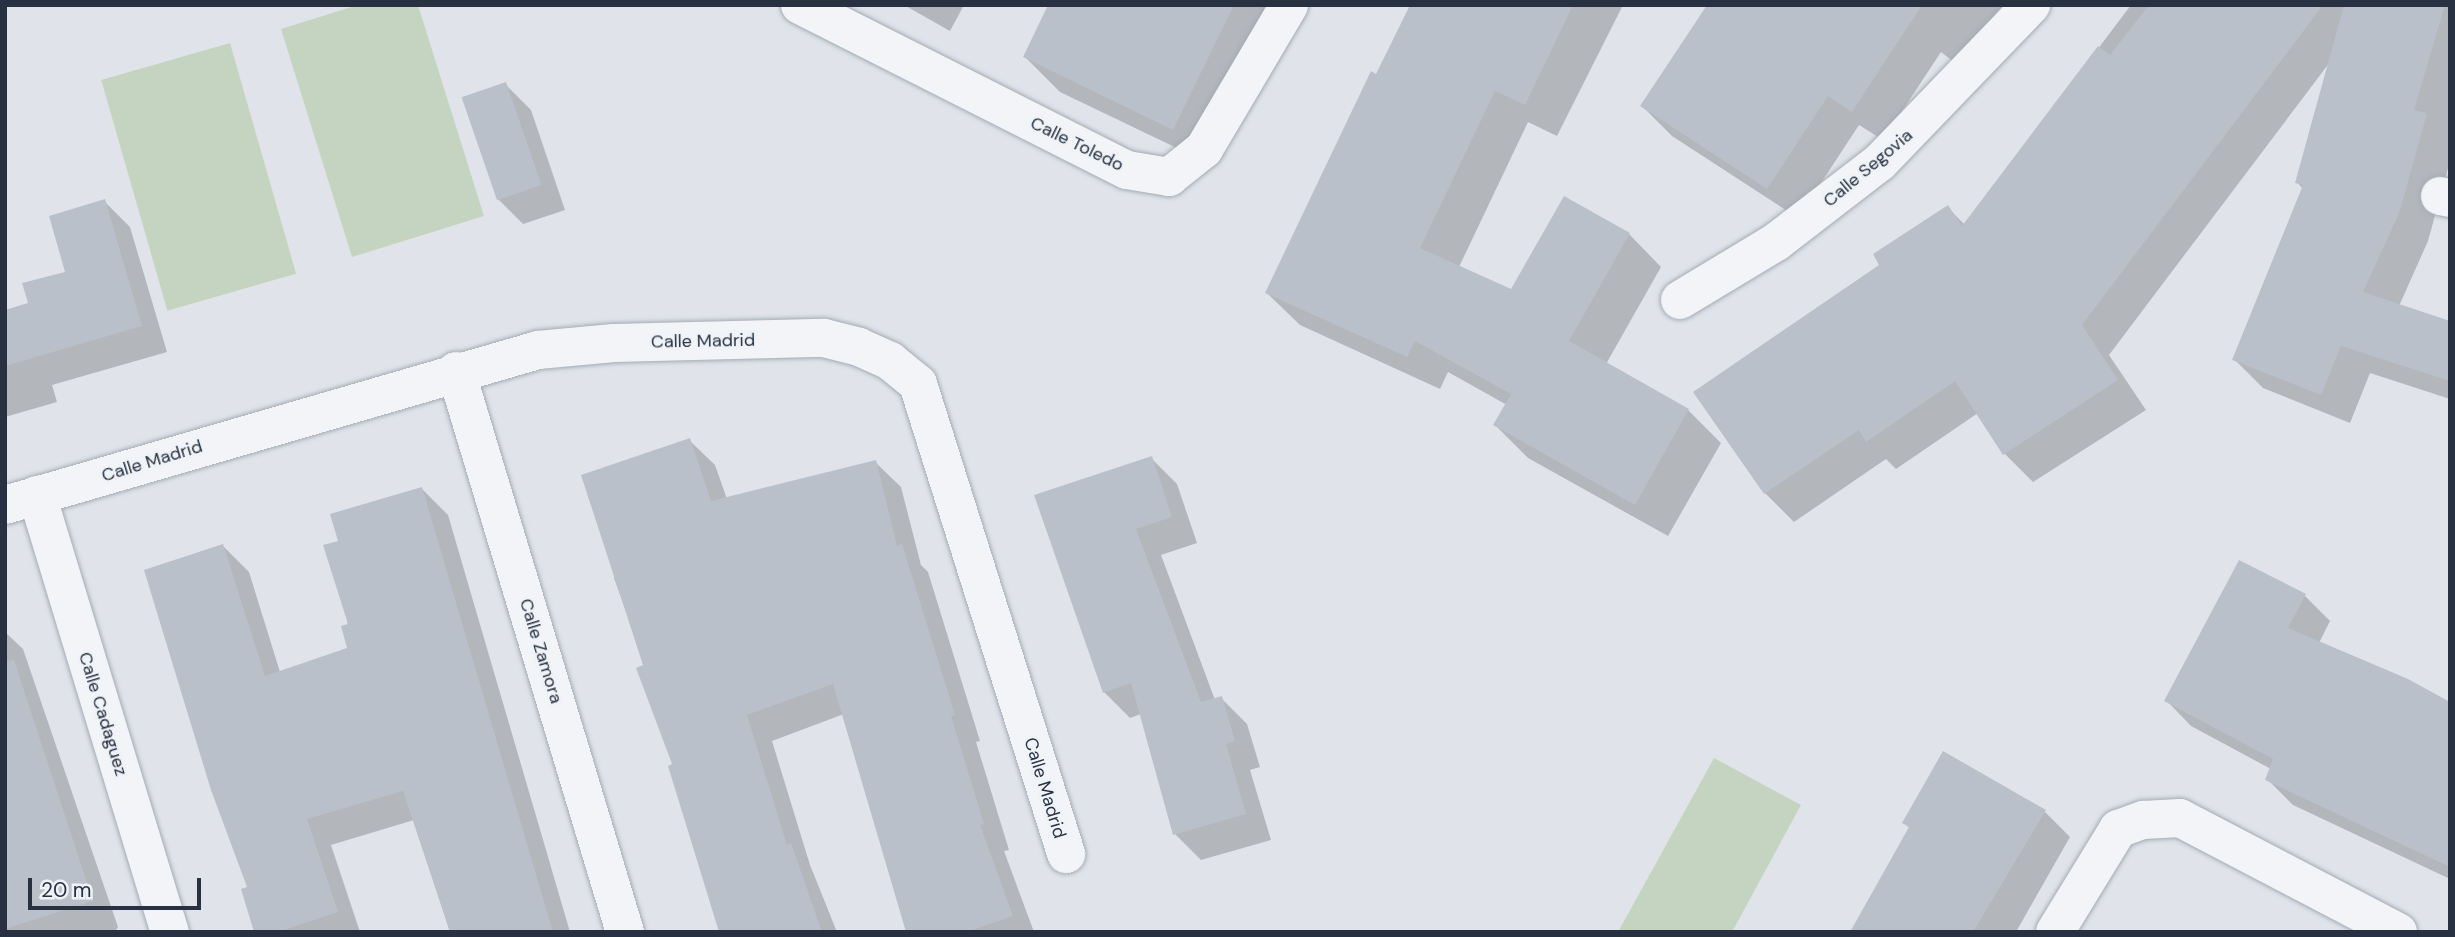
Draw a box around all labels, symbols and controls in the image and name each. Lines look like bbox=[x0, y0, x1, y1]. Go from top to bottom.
street label: Calle Toledo bbox=[1027, 112, 1127, 176]
street label: Calle Segovia bbox=[1819, 124, 1917, 212]
street label: Calle Madrid bbox=[651, 329, 755, 353]
street label: Calle Madrid bbox=[99, 435, 205, 487]
street label: Calle Zamora bbox=[515, 596, 567, 706]
street label: Calle Cadaguez bbox=[74, 649, 132, 779]
street label: Calle Madrid bbox=[1019, 735, 1071, 841]
scale bar bbox=[32, 864, 205, 908]
text: 20 m bbox=[41, 876, 92, 904]

